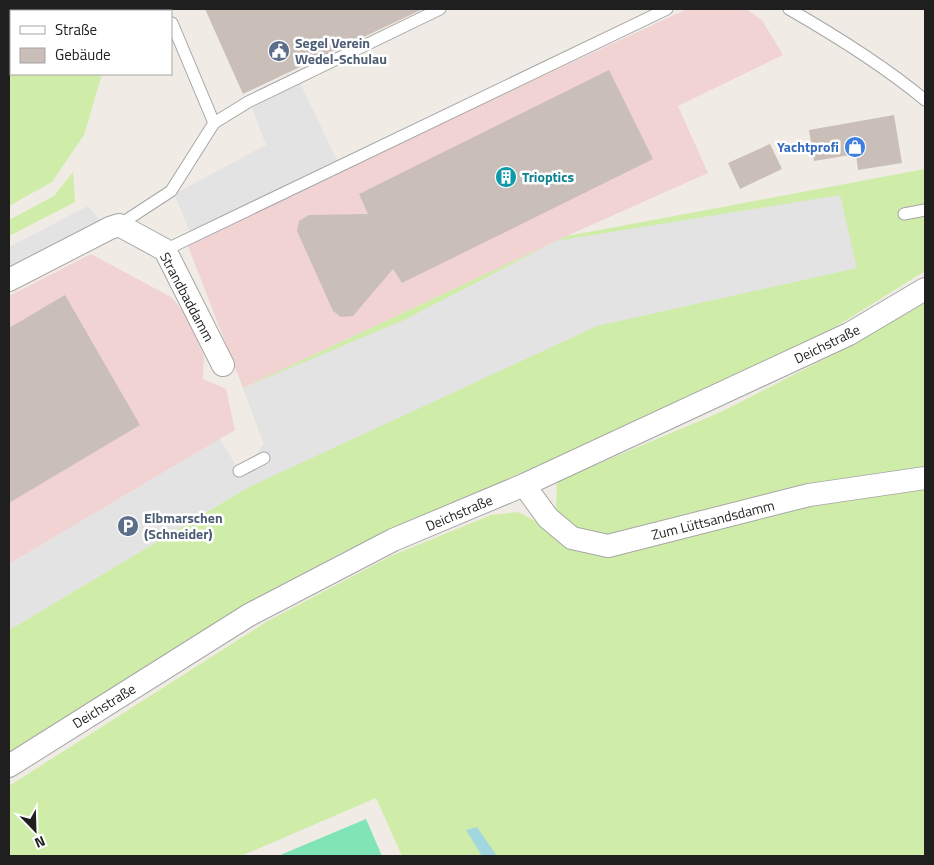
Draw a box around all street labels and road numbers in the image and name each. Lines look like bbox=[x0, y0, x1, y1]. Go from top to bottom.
street label: Strandbaddamm bbox=[155, 248, 220, 345]
street label: Deichstraße bbox=[790, 319, 863, 369]
street label: Deichstraße bbox=[422, 489, 496, 536]
street label: Zum Lüttsandsdamm bbox=[649, 494, 777, 545]
street label: Deichstraße bbox=[68, 678, 139, 733]

